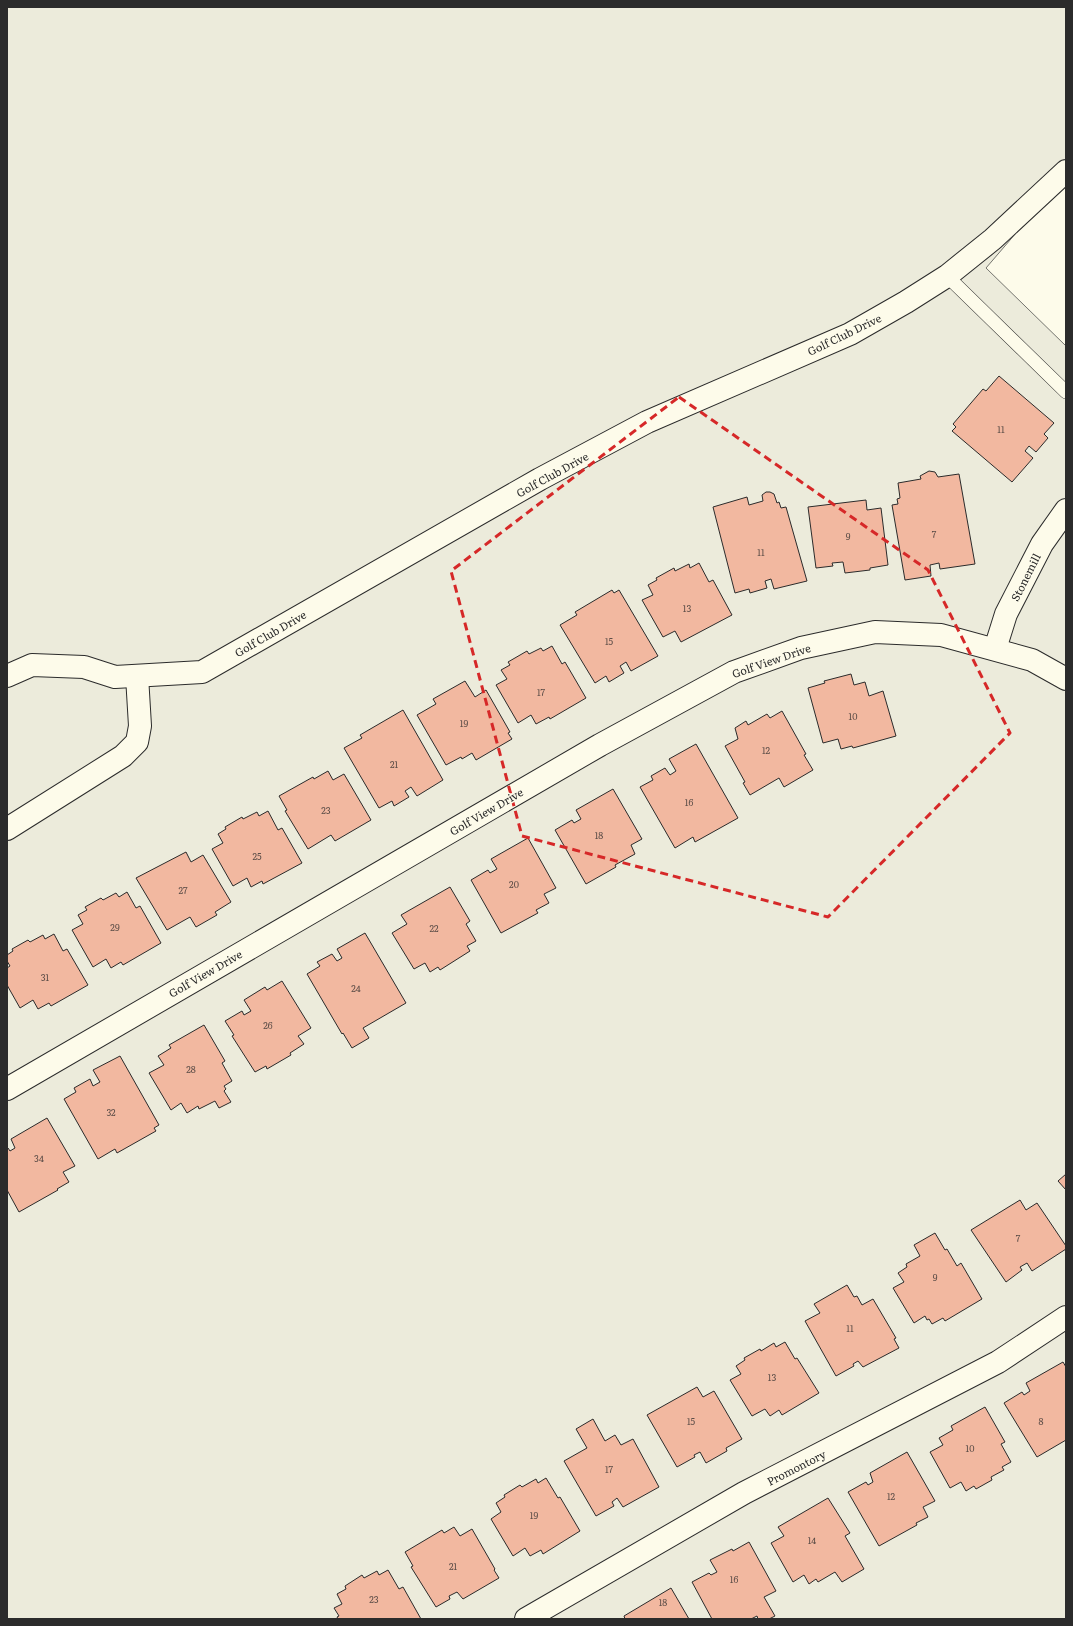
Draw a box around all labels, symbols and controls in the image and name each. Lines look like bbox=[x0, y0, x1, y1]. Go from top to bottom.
street label: Golf Club Drive bbox=[804, 309, 884, 359]
house number: 11 bbox=[997, 422, 1005, 436]
street label: Golf Club Drive bbox=[513, 447, 591, 500]
house number: 7 bbox=[932, 527, 937, 541]
house number: 9 bbox=[846, 529, 851, 543]
house number: 11 bbox=[757, 545, 765, 559]
street label: Stonemill bbox=[1006, 550, 1044, 604]
house number: 13 bbox=[683, 601, 691, 615]
street label: Golf Club Drive bbox=[231, 606, 309, 660]
house number: 15 bbox=[605, 634, 614, 648]
street label: Golf View Drive bbox=[729, 639, 813, 681]
house number: 17 bbox=[537, 685, 545, 699]
house number: 10 bbox=[849, 709, 857, 723]
house number: 19 bbox=[460, 716, 468, 730]
house number: 12 bbox=[762, 743, 771, 757]
house number: 21 bbox=[390, 757, 398, 771]
street label: Golf View Drive bbox=[446, 783, 526, 839]
house number: 16 bbox=[685, 795, 693, 809]
house number: 23 bbox=[321, 803, 331, 817]
house number: 18 bbox=[595, 828, 603, 842]
house number: 25 bbox=[252, 849, 262, 863]
house number: 20 bbox=[509, 877, 519, 891]
house number: 27 bbox=[178, 883, 188, 897]
house number: 29 bbox=[110, 920, 120, 934]
house number: 22 bbox=[429, 921, 439, 935]
street label: Golf View Drive bbox=[165, 945, 245, 1001]
house number: 31 bbox=[41, 970, 50, 984]
house number: 24 bbox=[351, 981, 361, 995]
house number: 26 bbox=[263, 1018, 273, 1032]
house number: 28 bbox=[186, 1062, 196, 1076]
house number: 32 bbox=[106, 1105, 116, 1119]
house number: 34 bbox=[34, 1151, 44, 1165]
house number: 7 bbox=[1016, 1231, 1021, 1245]
house number: 9 bbox=[933, 1270, 938, 1284]
house number: 11 bbox=[846, 1321, 854, 1335]
house number: 13 bbox=[768, 1370, 776, 1384]
house number: 15 bbox=[687, 1414, 696, 1428]
house number: 8 bbox=[1039, 1414, 1044, 1428]
house number: 10 bbox=[966, 1441, 974, 1455]
street label: Promontory bbox=[764, 1445, 829, 1489]
house number: 17 bbox=[605, 1462, 613, 1476]
house number: 12 bbox=[887, 1489, 896, 1503]
house number: 19 bbox=[530, 1508, 538, 1522]
house number: 14 bbox=[808, 1533, 816, 1547]
house number: 21 bbox=[449, 1559, 457, 1573]
house number: 16 bbox=[730, 1572, 738, 1586]
house number: 23 bbox=[369, 1592, 379, 1606]
house number: 18 bbox=[659, 1595, 667, 1609]

